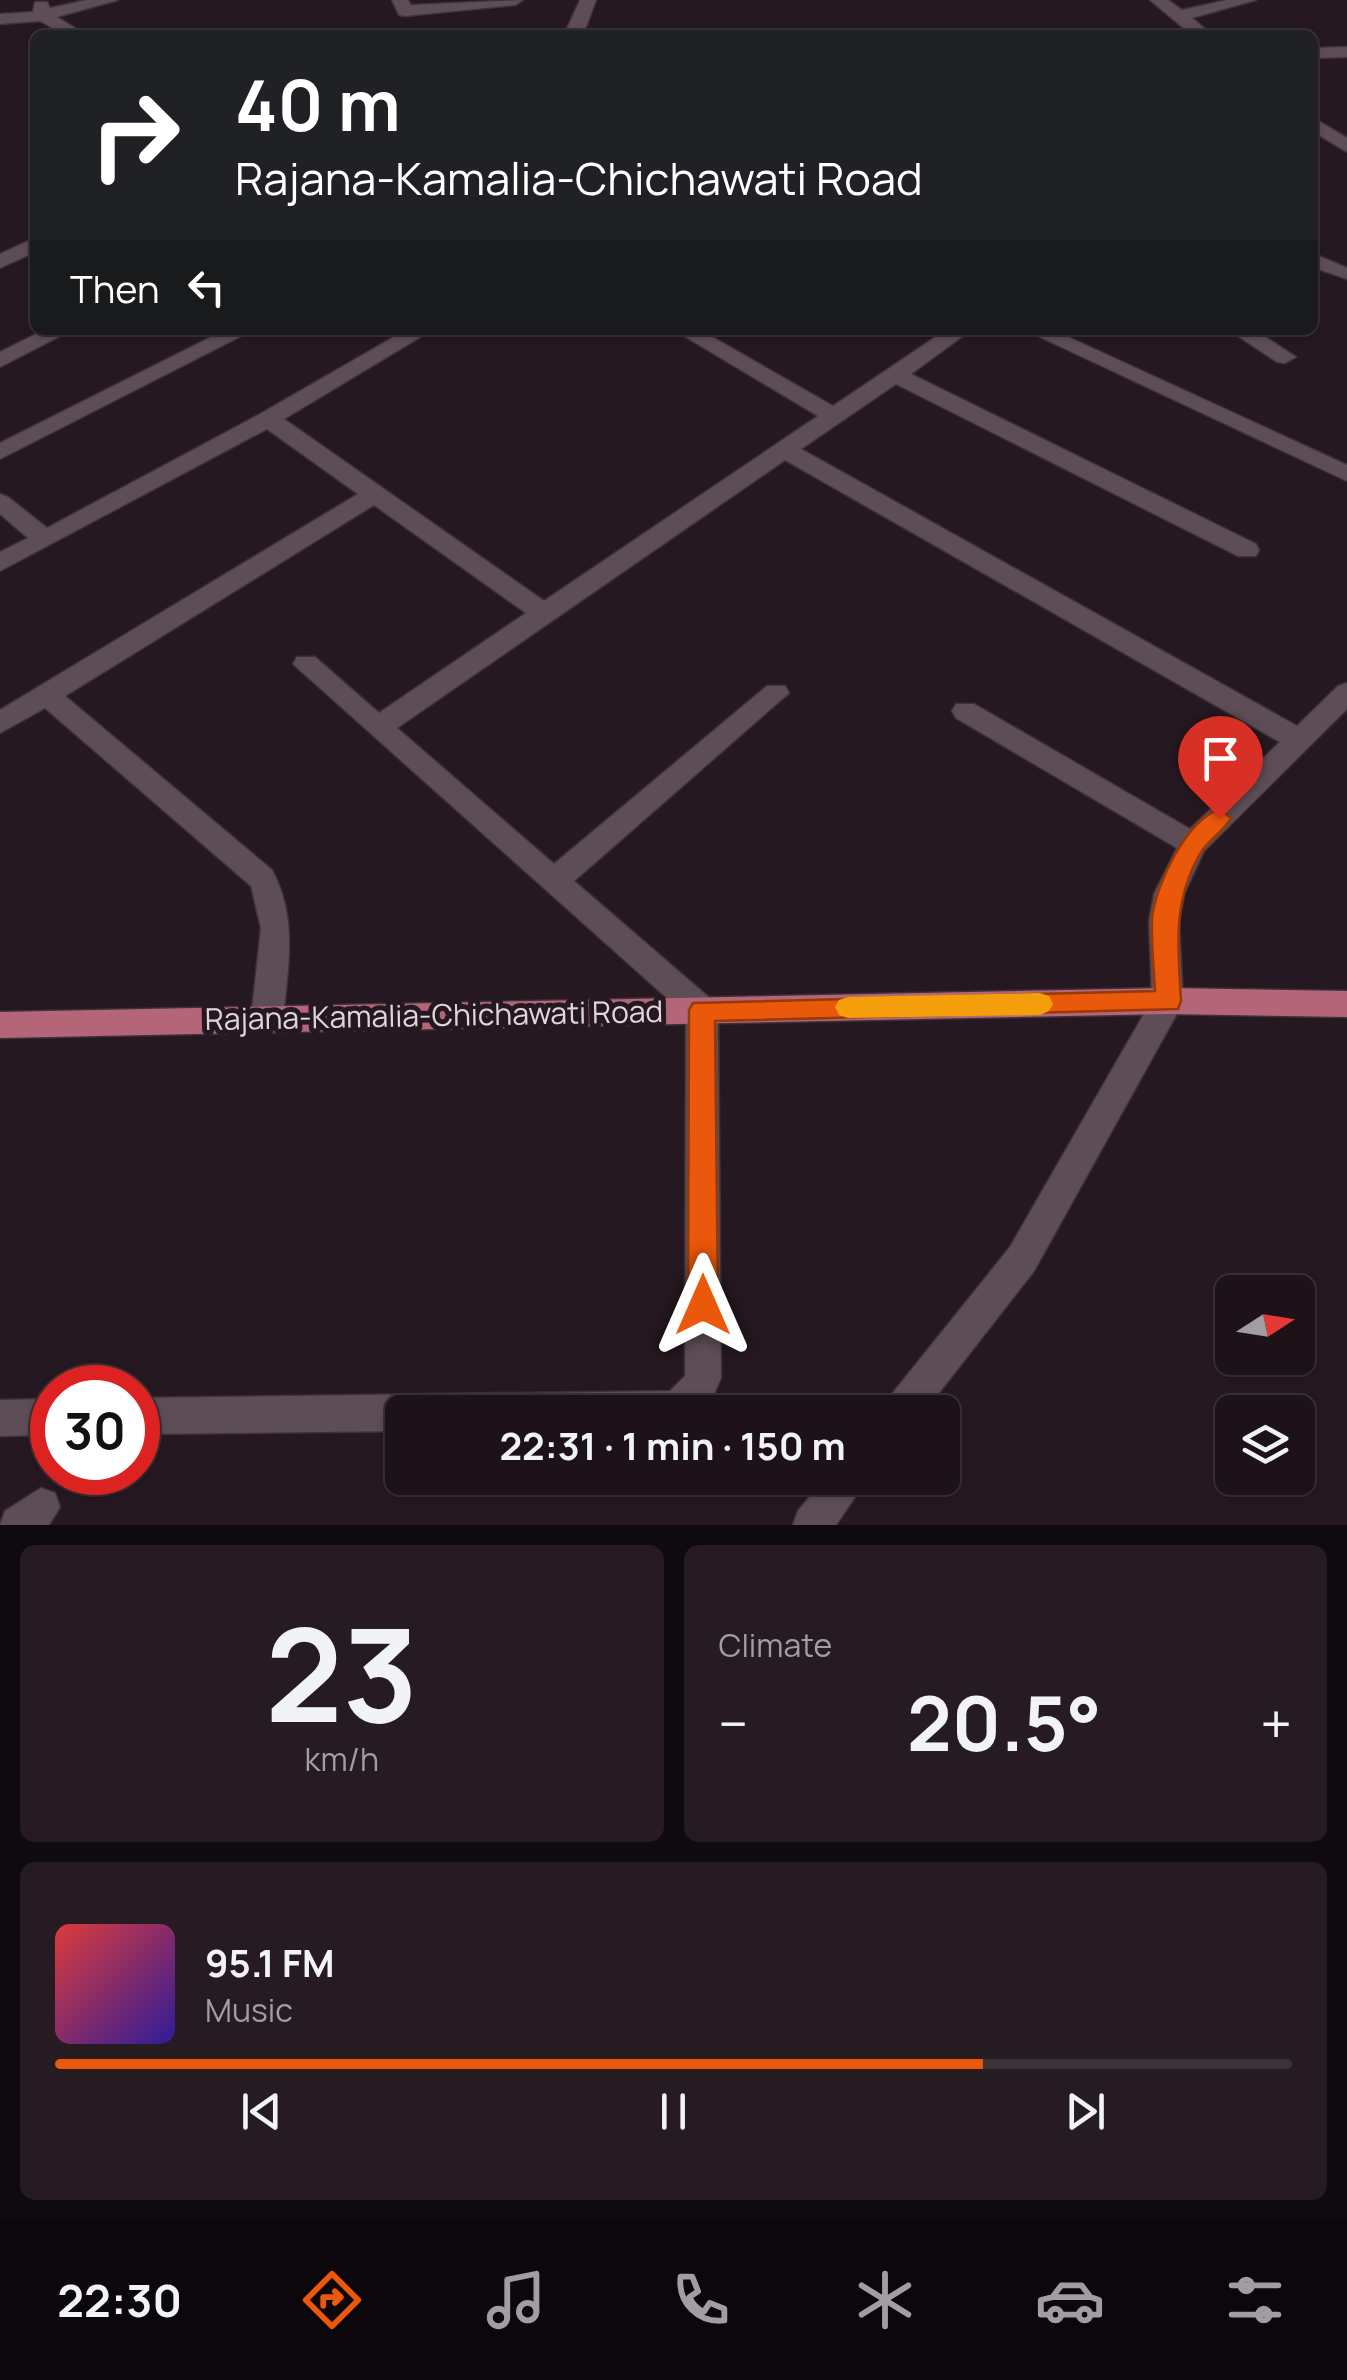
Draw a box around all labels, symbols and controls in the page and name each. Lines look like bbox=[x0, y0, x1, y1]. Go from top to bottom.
text: 40 m bbox=[235, 56, 401, 152]
icon: right bbox=[70, 70, 200, 200]
text: Rajana-Kamalia-Chichawati Road bbox=[235, 147, 923, 209]
icon: left bbox=[179, 260, 234, 315]
text: Then bbox=[70, 262, 159, 314]
pin bbox=[1178, 716, 1263, 819]
icon: arrive bbox=[1193, 731, 1248, 786]
street label: Rajana-Kamalia-Chichawati Road bbox=[204, 990, 663, 1039]
position arrow bbox=[651, 1253, 755, 1357]
north arrow bbox=[1215, 1275, 1315, 1375]
map controls bbox=[1215, 1275, 1315, 1495]
speed limit sign: 30 bbox=[30, 1365, 160, 1495]
button: layers bbox=[1215, 1395, 1315, 1495]
text: 22:31 · 1 min · 150 m bbox=[499, 1419, 846, 1471]
text: 23 bbox=[265, 1583, 418, 1761]
text: Climate bbox=[719, 1623, 832, 1667]
text: 20.5° bbox=[907, 1671, 1101, 1774]
text: − bbox=[719, 1685, 748, 1761]
text: + bbox=[1260, 1685, 1292, 1761]
text: km/h bbox=[305, 1737, 379, 1781]
text: 95.1 FM bbox=[205, 1936, 335, 1988]
text: Music bbox=[205, 1988, 293, 2032]
icon: previous bbox=[234, 2084, 289, 2139]
icon: pause bbox=[646, 2084, 701, 2139]
icon: next bbox=[1058, 2084, 1113, 2139]
icon: directions bbox=[297, 2265, 367, 2335]
icon: music bbox=[481, 2265, 551, 2335]
icon: phone bbox=[666, 2265, 736, 2335]
icon: climate bbox=[850, 2265, 920, 2335]
icon: car bbox=[1035, 2265, 1105, 2335]
icon: filters bbox=[1220, 2265, 1290, 2335]
text: 22:30 bbox=[57, 2269, 182, 2331]

